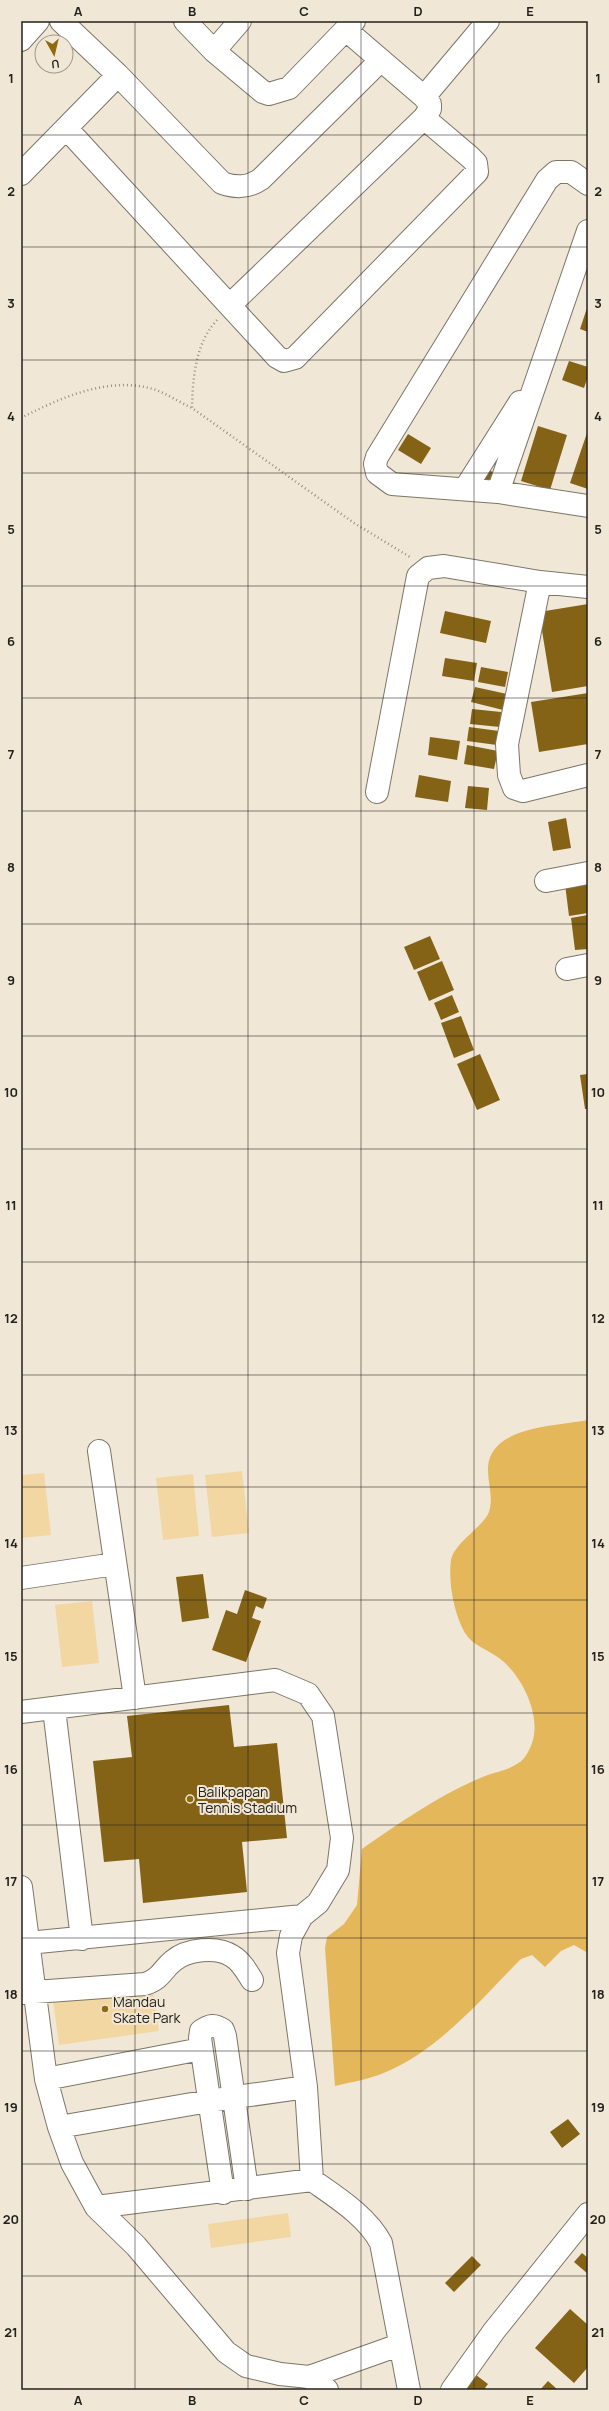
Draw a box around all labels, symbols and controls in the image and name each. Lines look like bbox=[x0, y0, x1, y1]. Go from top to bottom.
text: A bbox=[74, 2, 83, 20]
text: B bbox=[188, 2, 196, 20]
text: C bbox=[299, 2, 309, 20]
text: D bbox=[413, 2, 423, 20]
text: E bbox=[526, 2, 534, 20]
north arrow bbox=[34, 34, 74, 74]
text: U bbox=[50, 56, 60, 72]
text: 1 bbox=[8, 69, 14, 87]
text: 1 bbox=[595, 69, 601, 87]
text: 2 bbox=[7, 182, 15, 200]
text: 2 bbox=[594, 182, 602, 200]
text: 3 bbox=[7, 294, 15, 312]
text: 3 bbox=[594, 294, 602, 312]
text: 4 bbox=[7, 407, 15, 425]
text: 4 bbox=[594, 407, 602, 425]
text: 5 bbox=[7, 520, 15, 538]
text: 5 bbox=[594, 520, 602, 538]
text: 6 bbox=[7, 632, 15, 650]
text: 6 bbox=[594, 632, 602, 650]
text: 7 bbox=[8, 745, 15, 763]
text: 7 bbox=[595, 745, 602, 763]
text: 8 bbox=[7, 858, 15, 876]
text: 8 bbox=[594, 858, 602, 876]
text: 9 bbox=[7, 971, 15, 989]
text: 9 bbox=[594, 971, 602, 989]
text: 10 bbox=[4, 1083, 18, 1101]
text: 10 bbox=[591, 1083, 605, 1101]
text: 11 bbox=[5, 1196, 17, 1214]
text: 11 bbox=[592, 1196, 604, 1214]
text: 12 bbox=[4, 1309, 18, 1327]
text: 12 bbox=[591, 1309, 605, 1327]
text: 13 bbox=[4, 1421, 18, 1439]
text: 13 bbox=[591, 1421, 605, 1439]
text: 14 bbox=[4, 1534, 18, 1552]
text: 14 bbox=[591, 1534, 605, 1552]
text: 15 bbox=[4, 1647, 18, 1665]
text: 15 bbox=[591, 1647, 605, 1665]
text: 16 bbox=[4, 1760, 18, 1778]
text: 16 bbox=[591, 1760, 605, 1778]
place label: Balikpapan Tennis Stadium bbox=[198, 1782, 297, 1817]
marker: Balikpapan Tennis Stadium bbox=[185, 1794, 195, 1804]
text: 17 bbox=[5, 1872, 17, 1890]
text: 17 bbox=[592, 1872, 604, 1890]
text: 18 bbox=[4, 1985, 18, 2003]
text: 18 bbox=[591, 1985, 605, 2003]
place label: Mandau Skate Park bbox=[113, 1992, 182, 2027]
marker: Mandau Skate Park bbox=[100, 2004, 110, 2014]
text: 19 bbox=[4, 2098, 18, 2116]
text: 19 bbox=[591, 2098, 605, 2116]
text: 20 bbox=[3, 2210, 19, 2228]
text: 20 bbox=[590, 2210, 606, 2228]
text: 21 bbox=[4, 2323, 18, 2341]
text: 21 bbox=[591, 2323, 605, 2341]
text: A bbox=[74, 2391, 83, 2409]
text: B bbox=[188, 2391, 196, 2409]
text: C bbox=[299, 2391, 309, 2409]
text: D bbox=[413, 2391, 423, 2409]
text: E bbox=[526, 2391, 534, 2409]

